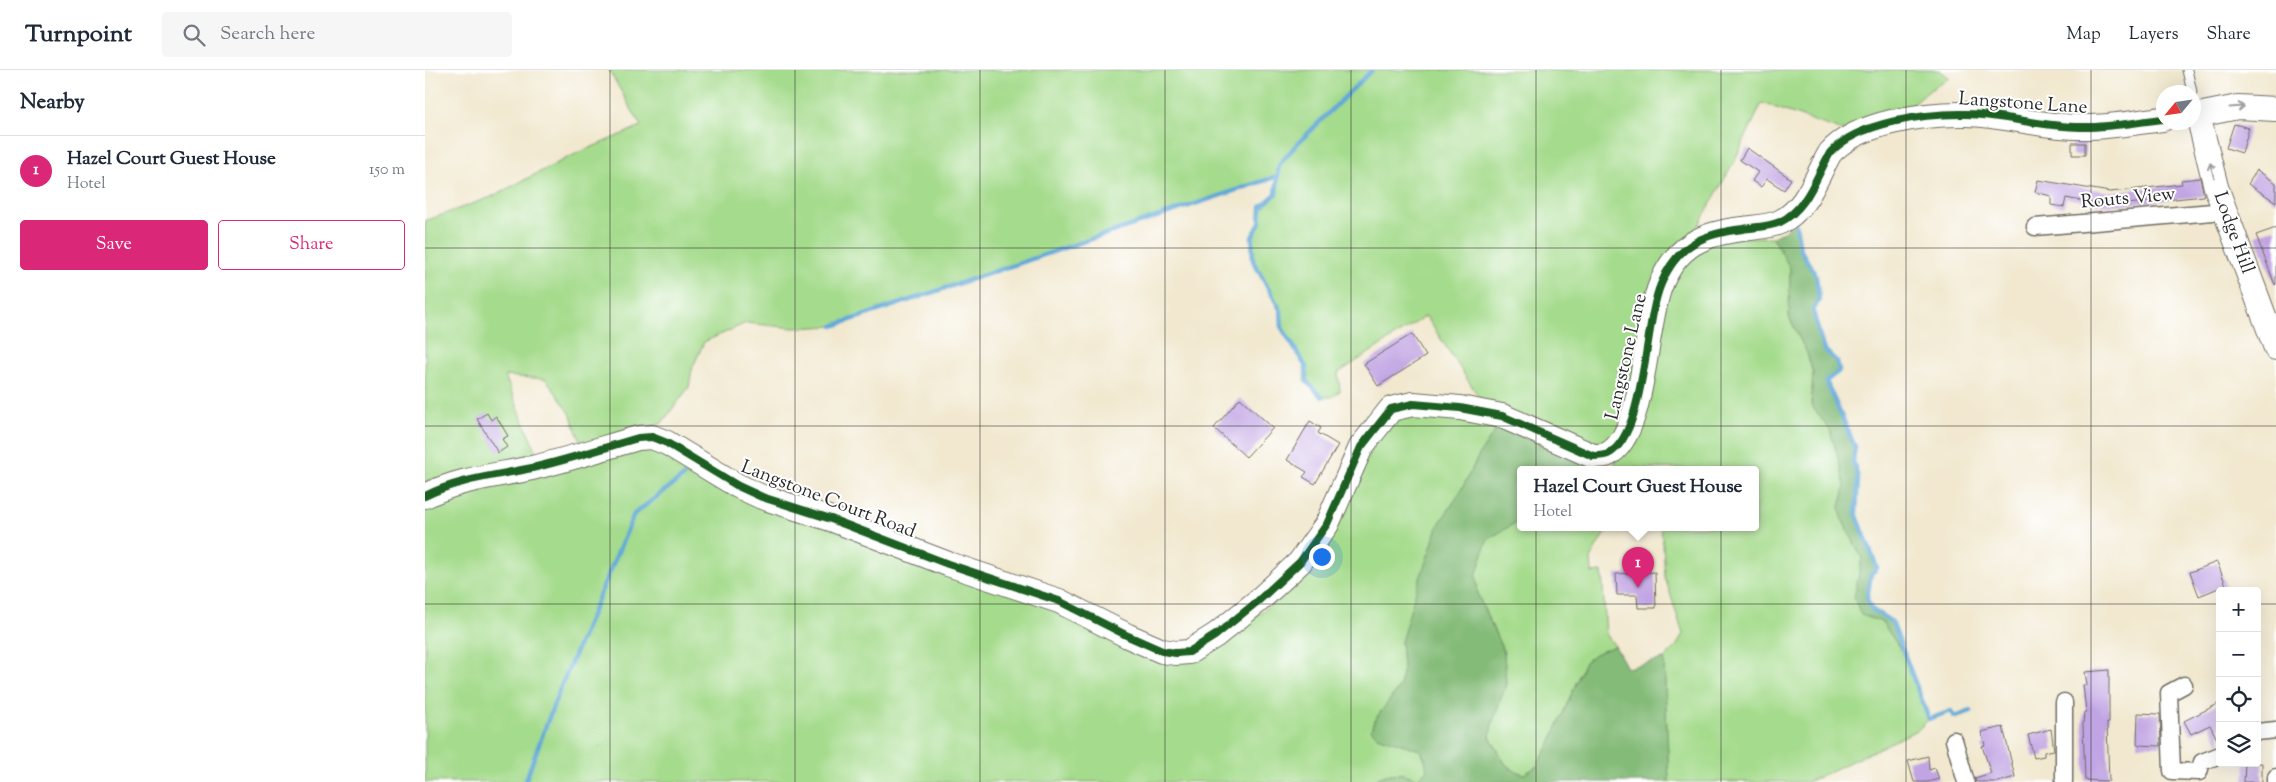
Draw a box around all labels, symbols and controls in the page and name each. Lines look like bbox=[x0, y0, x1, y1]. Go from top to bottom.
search box bbox=[162, 12, 512, 57]
text: Turnpoint bbox=[25, 18, 132, 52]
icon: search bbox=[180, 21, 208, 49]
text: Search here bbox=[220, 21, 315, 48]
text: Map bbox=[2066, 22, 2101, 48]
text: Layers bbox=[2129, 22, 2179, 48]
text: Share bbox=[2207, 22, 2251, 48]
north arrow bbox=[2156, 85, 2201, 130]
street label: Langstone Lane bbox=[1958, 86, 2088, 122]
text: Nearby bbox=[20, 88, 85, 118]
one-way arrow bbox=[2228, 103, 2244, 112]
text: Hazel Court Guest House bbox=[67, 146, 276, 173]
text: 1 bbox=[33, 159, 39, 182]
text: 150 m bbox=[369, 159, 405, 182]
one-way arrow bbox=[2207, 163, 2216, 179]
text: Hotel bbox=[67, 173, 106, 196]
street label: Routs View bbox=[2080, 181, 2176, 217]
street label: Lodge Hill bbox=[2206, 188, 2260, 278]
button: Save bbox=[20, 220, 208, 270]
button: Share bbox=[218, 220, 405, 270]
street label: Langstone Lane bbox=[1599, 291, 1655, 423]
street label: Langstone Court Road bbox=[737, 454, 920, 546]
popup bbox=[1517, 466, 1759, 531]
text: Hazel Court Guest House bbox=[1534, 474, 1742, 501]
text: Hotel bbox=[1534, 501, 1572, 524]
your location bbox=[1309, 544, 1335, 570]
pin: 1 bbox=[1622, 547, 1654, 588]
map controls bbox=[2216, 587, 2261, 767]
button: + bbox=[2216, 587, 2261, 632]
button: − bbox=[2216, 632, 2261, 677]
button: locate bbox=[2216, 677, 2261, 722]
button: layers bbox=[2216, 722, 2261, 767]

